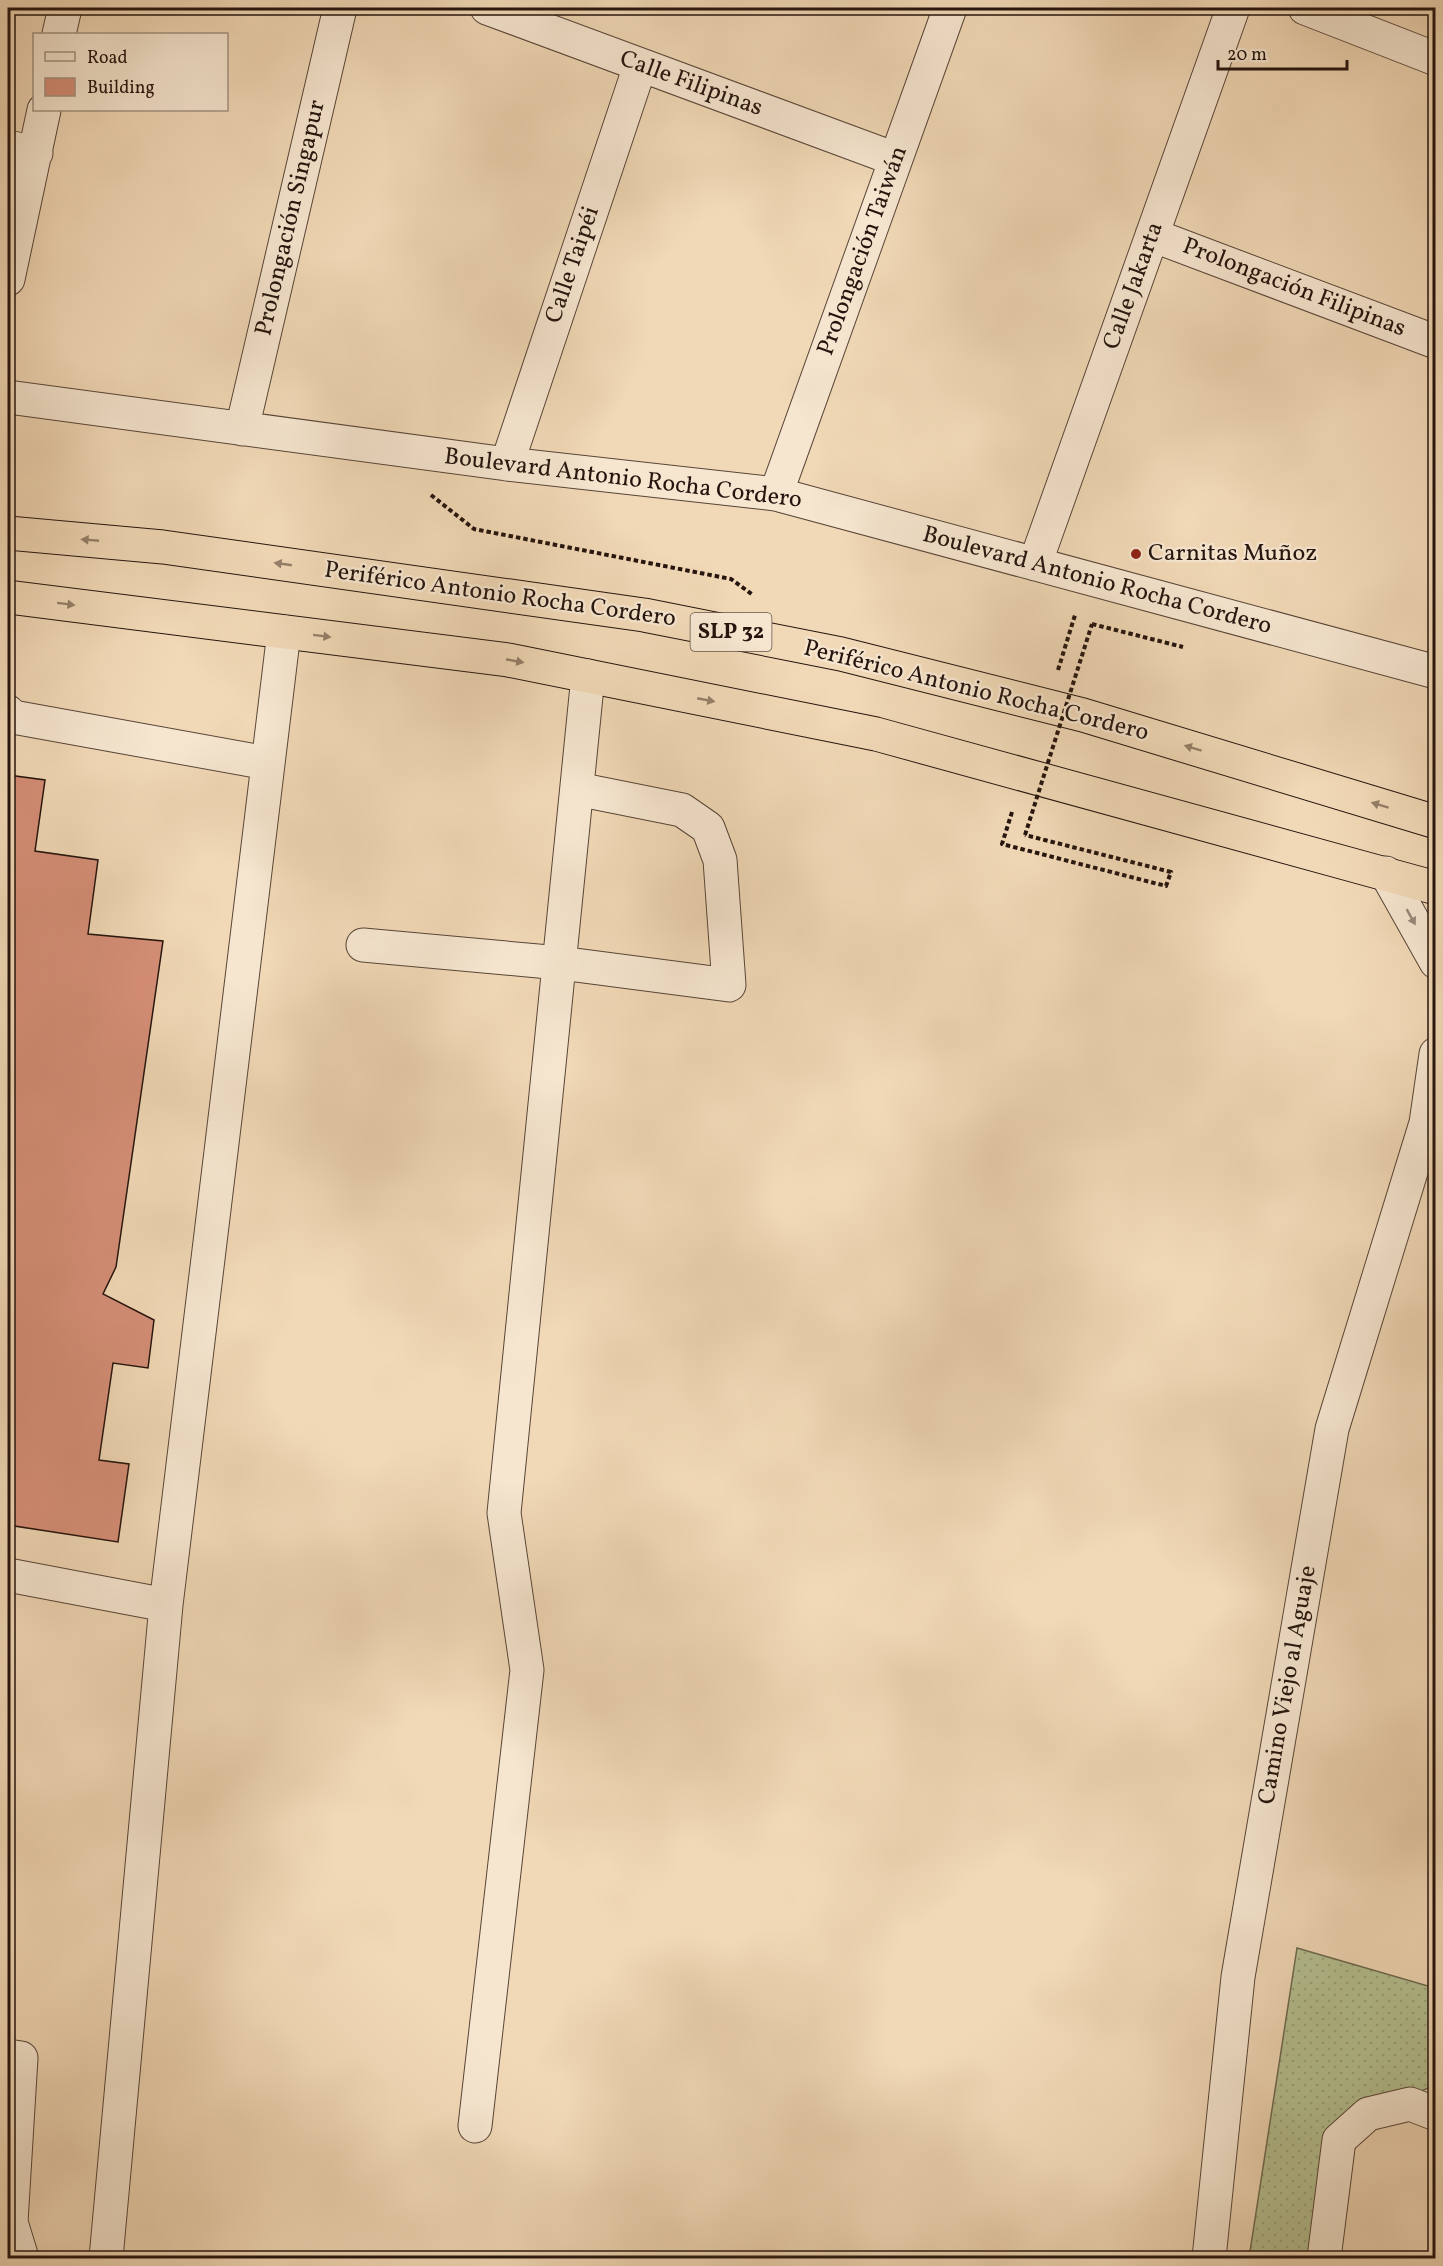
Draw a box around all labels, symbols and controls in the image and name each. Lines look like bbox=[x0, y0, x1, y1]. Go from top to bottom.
legend bbox=[33, 33, 228, 111]
scale bar bbox=[1218, 33, 1347, 71]
street label: Calle Filipinas bbox=[615, 42, 767, 126]
text: 20 m bbox=[1227, 43, 1267, 68]
text: Road bbox=[87, 46, 128, 71]
text: Building bbox=[87, 76, 155, 101]
street label: Prolongación Singapur bbox=[247, 97, 335, 339]
street label: Prolongación Taiwán bbox=[809, 141, 917, 361]
street label: Calle Taipéi bbox=[537, 202, 609, 328]
street label: Calle Jakarta bbox=[1095, 217, 1173, 355]
street label: Prolongación Filipinas bbox=[1177, 230, 1411, 346]
street label: Boulevard Antonio Rocha Cordero bbox=[442, 440, 804, 518]
street label: Boulevard Antonio Rocha Cordero bbox=[919, 518, 1275, 644]
one-way arrow bbox=[80, 535, 99, 545]
place label: Carnitas Muñoz bbox=[1148, 537, 1317, 571]
marker: Carnitas Muñoz bbox=[1129, 547, 1143, 561]
street label: Periférico Antonio Rocha Cordero bbox=[322, 553, 678, 637]
one-way arrow bbox=[273, 559, 292, 568]
one-way arrow bbox=[56, 600, 75, 609]
road number: SLP 32 bbox=[690, 613, 771, 651]
one-way arrow bbox=[312, 632, 331, 641]
street label: Periférico Antonio Rocha Cordero bbox=[800, 632, 1152, 750]
one-way arrow bbox=[506, 657, 525, 666]
one-way arrow bbox=[697, 696, 716, 705]
one-way arrow bbox=[1184, 743, 1202, 752]
one-way arrow bbox=[1370, 800, 1388, 809]
one-way arrow bbox=[1406, 909, 1416, 926]
street label: Camino Viejo al Aguaje bbox=[1250, 1563, 1326, 1807]

